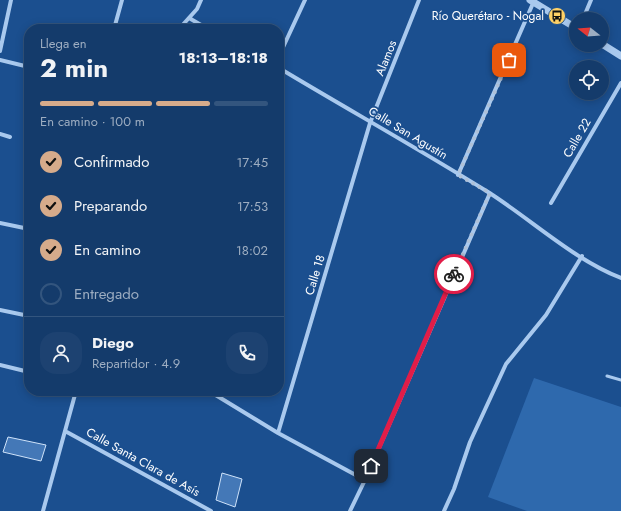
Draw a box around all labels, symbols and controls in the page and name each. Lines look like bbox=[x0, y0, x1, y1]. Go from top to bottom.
bus stop icon: Río Querétaro - Nogal bbox=[547, 6, 567, 26]
place label: Río Querétaro - Nogal bbox=[432, 7, 544, 25]
north arrow bbox=[569, 12, 609, 52]
map controls bbox=[569, 12, 609, 100]
text: Llega en bbox=[40, 34, 87, 53]
street label: Alamos bbox=[371, 37, 401, 79]
pin bbox=[492, 43, 526, 77]
text: 18:13–18:18 bbox=[179, 47, 268, 69]
text: 2 min bbox=[40, 49, 108, 87]
icon: bag bbox=[498, 49, 520, 71]
button: locate bbox=[569, 60, 609, 100]
street label: Calle San Agustín bbox=[365, 102, 451, 164]
text: En camino · 100 m bbox=[40, 112, 145, 131]
street label: Calle 22 bbox=[558, 115, 596, 161]
icon: check bbox=[40, 151, 62, 173]
text: Confirmado bbox=[74, 151, 149, 173]
text: 17:45 bbox=[237, 153, 268, 172]
icon: check bbox=[40, 195, 62, 217]
text: Preparando bbox=[74, 195, 147, 217]
text: 17:53 bbox=[237, 197, 268, 216]
icon: check bbox=[40, 239, 62, 261]
text: En camino bbox=[74, 239, 141, 261]
text: 18:02 bbox=[236, 241, 268, 260]
street label: Calle 18 bbox=[300, 253, 330, 297]
courier bbox=[434, 254, 474, 294]
icon: bike bbox=[443, 263, 465, 285]
text: Entregado bbox=[74, 283, 139, 305]
button: person bbox=[40, 332, 82, 374]
text: Diego bbox=[92, 332, 134, 354]
button: phone bbox=[226, 332, 268, 374]
text: Repartidor · 4.9 bbox=[92, 354, 180, 373]
street label: Calle Santa Clara de Asís bbox=[83, 423, 203, 501]
pin bbox=[354, 449, 388, 483]
icon: home bbox=[360, 455, 382, 477]

